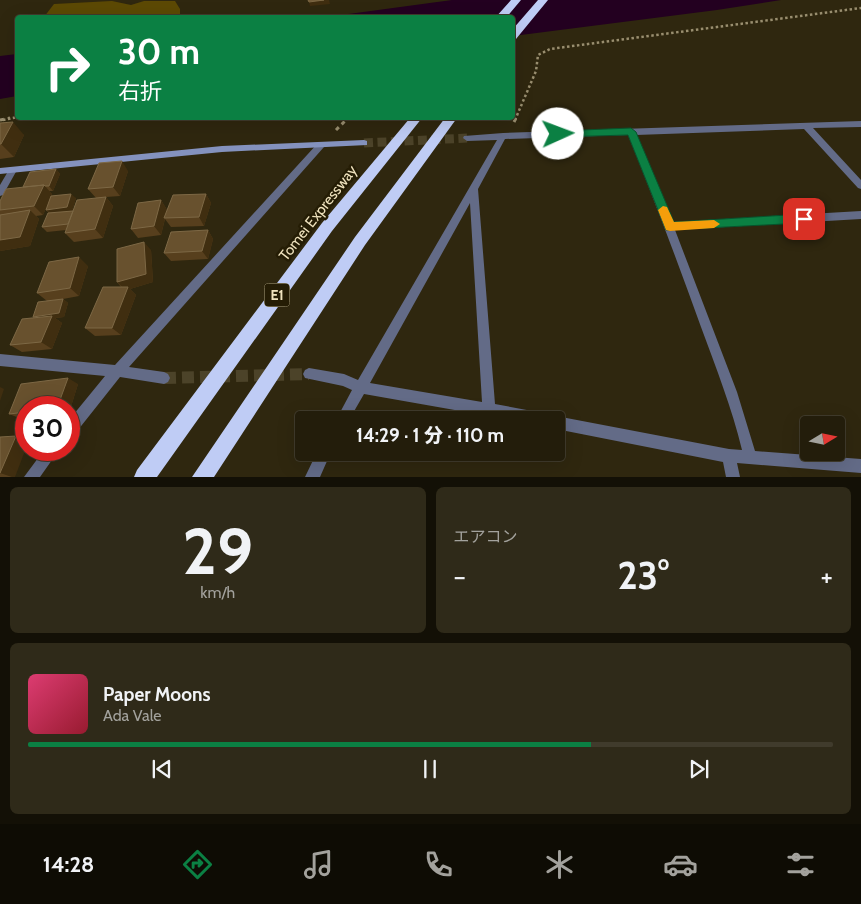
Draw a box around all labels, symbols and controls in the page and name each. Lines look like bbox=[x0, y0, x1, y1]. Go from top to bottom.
text: 30 m bbox=[118, 30, 200, 73]
icon: right bbox=[35, 35, 100, 100]
text: 右折 bbox=[118, 78, 162, 105]
position arrow bbox=[531, 107, 583, 159]
street label: Tomei Expressway bbox=[275, 161, 361, 264]
pin bbox=[783, 198, 825, 240]
icon: arrive bbox=[790, 205, 818, 233]
road number: E1 bbox=[264, 284, 290, 306]
speed limit sign: 30 bbox=[15, 396, 80, 461]
north arrow bbox=[800, 416, 845, 461]
map controls bbox=[800, 416, 845, 461]
text: 14:29 · 1 分 · 110 m bbox=[356, 424, 504, 447]
text: 29 bbox=[182, 511, 253, 590]
text: エアコン bbox=[454, 527, 518, 546]
text: 23° bbox=[617, 552, 669, 599]
text: − bbox=[454, 559, 466, 593]
text: + bbox=[821, 559, 833, 593]
text: km/h bbox=[200, 583, 235, 602]
text: Paper Moons bbox=[103, 683, 211, 706]
text: Ada Vale bbox=[103, 706, 162, 725]
icon: previous bbox=[148, 755, 176, 783]
icon: pause bbox=[416, 755, 444, 783]
icon: next bbox=[685, 755, 713, 783]
icon: directions bbox=[180, 847, 215, 882]
icon: music bbox=[301, 847, 336, 882]
icon: phone bbox=[421, 847, 456, 882]
icon: climate bbox=[542, 847, 577, 882]
icon: car bbox=[663, 847, 698, 882]
icon: filters bbox=[783, 847, 818, 882]
text: 14:28 bbox=[43, 851, 94, 878]

